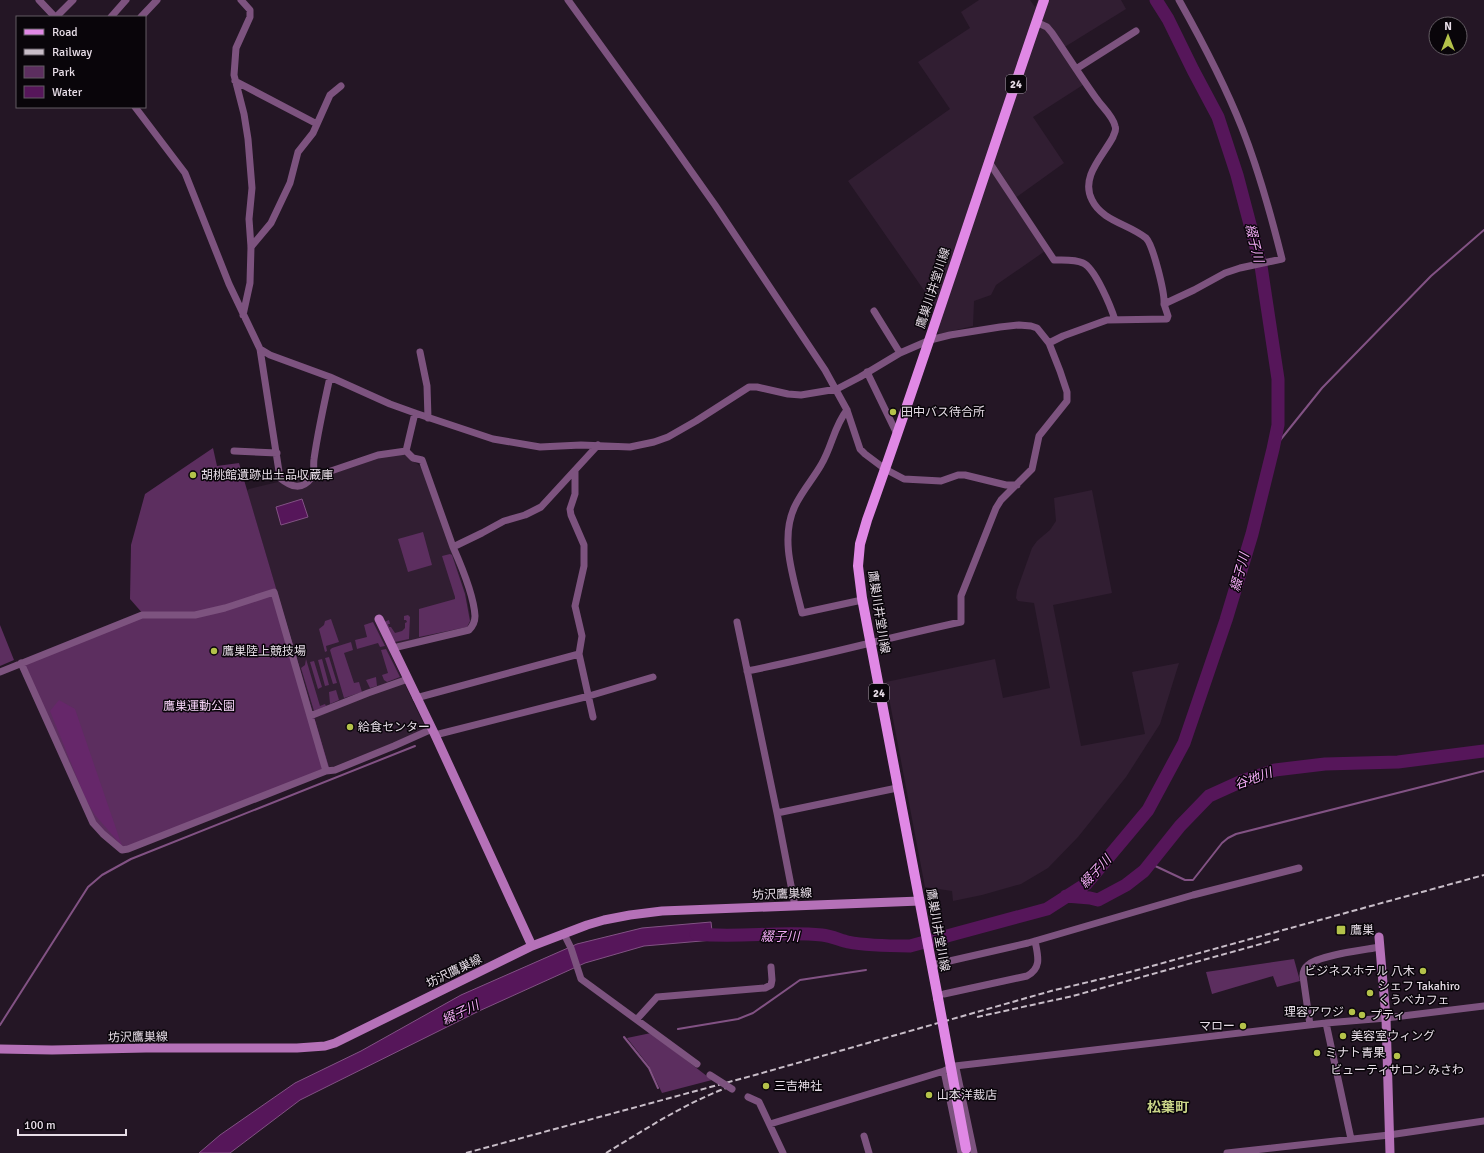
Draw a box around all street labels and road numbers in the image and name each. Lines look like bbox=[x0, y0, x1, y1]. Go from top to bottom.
road number: 24 bbox=[1006, 75, 1026, 93]
street label: 鷹巣川井堂川線 bbox=[913, 246, 954, 330]
street label: 鷹巣川井堂川線 bbox=[865, 569, 892, 655]
road number: 24 bbox=[869, 684, 889, 702]
street label: 坊沢鷹巣線 bbox=[752, 886, 812, 903]
street label: 鷹巣川井堂川線 bbox=[923, 887, 952, 973]
street label: 坊沢鷹巣線 bbox=[424, 952, 484, 991]
street label: 坊沢鷹巣線 bbox=[108, 1029, 168, 1046]

